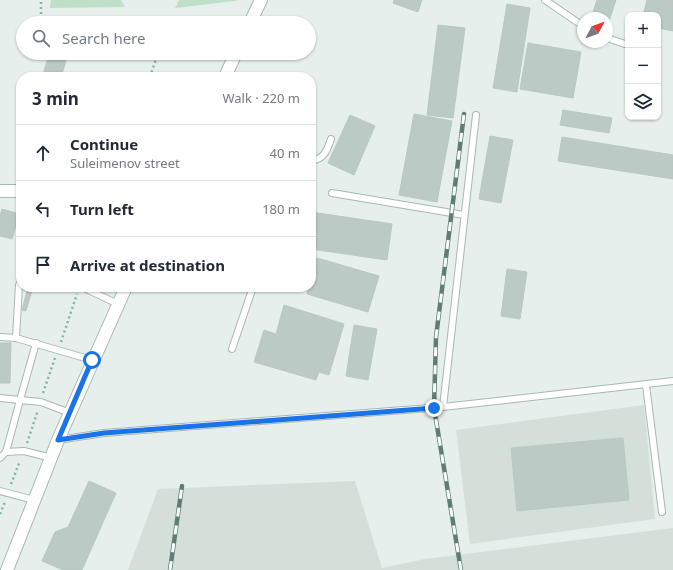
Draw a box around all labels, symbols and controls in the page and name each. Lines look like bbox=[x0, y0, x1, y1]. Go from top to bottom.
north arrow bbox=[577, 12, 613, 48]
map controls bbox=[625, 12, 661, 120]
button: + bbox=[625, 12, 661, 48]
search box bbox=[16, 16, 316, 60]
icon: search bbox=[30, 27, 52, 49]
text: Search here bbox=[62, 28, 145, 48]
button: − bbox=[625, 48, 661, 84]
button: layers bbox=[625, 84, 661, 120]
text: 3 min bbox=[32, 87, 79, 110]
text: Walk · 220 m bbox=[222, 89, 300, 107]
text: Continue bbox=[70, 134, 138, 154]
icon: ahead bbox=[32, 142, 54, 164]
text: 40 m bbox=[270, 144, 300, 162]
text: Suleimenov street bbox=[70, 154, 180, 172]
icon: left bbox=[32, 198, 54, 220]
text: Turn left bbox=[70, 199, 134, 219]
text: 180 m bbox=[262, 200, 300, 218]
icon: arrive bbox=[32, 254, 54, 276]
text: Arrive at destination bbox=[70, 255, 225, 275]
route start bbox=[83, 351, 101, 369]
route end bbox=[425, 399, 443, 417]

